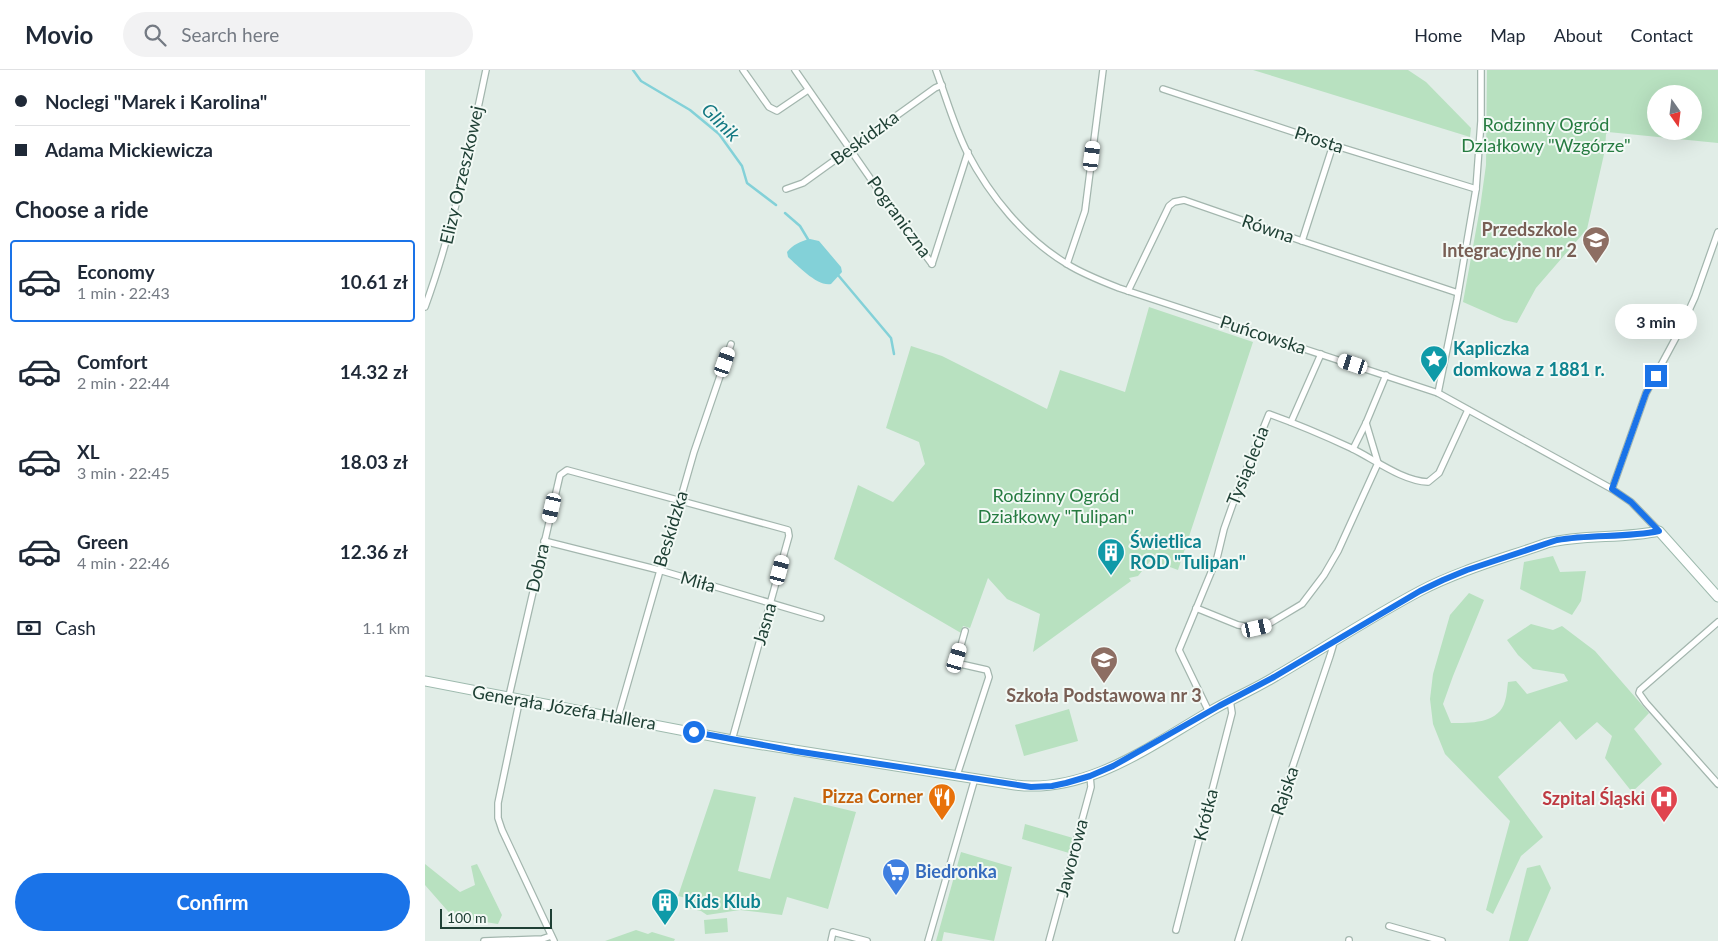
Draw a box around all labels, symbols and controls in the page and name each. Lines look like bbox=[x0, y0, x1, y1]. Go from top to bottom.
search box bbox=[123, 12, 473, 57]
text: Movio bbox=[25, 20, 93, 49]
icon: search bbox=[141, 21, 169, 49]
text: Search here bbox=[181, 23, 279, 46]
text: Home bbox=[1414, 24, 1462, 46]
text: Map bbox=[1490, 24, 1526, 46]
text: About bbox=[1554, 24, 1603, 46]
text: Contact bbox=[1631, 24, 1693, 46]
north arrow bbox=[1647, 85, 1703, 140]
map controls bbox=[1647, 85, 1702, 140]
text: Noclegi "Marek i Karolina" bbox=[45, 90, 267, 113]
water label: Glinik bbox=[697, 98, 746, 146]
street label: Elizy Orzeszkowej bbox=[434, 104, 488, 246]
street label: Beskidzka bbox=[826, 105, 903, 169]
park label: Rodzinny Ogród Działkowy "Wzgórze" bbox=[1461, 113, 1631, 156]
street label: Prosta bbox=[1292, 121, 1347, 157]
text: Adama Mickiewicza bbox=[45, 138, 213, 161]
car bbox=[1082, 140, 1101, 172]
street label: Pograniczna bbox=[863, 171, 937, 261]
text: Choose a ride bbox=[15, 196, 149, 223]
street label: Równa bbox=[1239, 209, 1297, 247]
place label: Przedszkole Integracyjne nr 2 bbox=[1442, 218, 1577, 261]
school or university icon: Przedszkole Integracyjne nr 2 bbox=[1581, 225, 1611, 264]
icon: car bbox=[17, 259, 62, 304]
text: Economy bbox=[77, 260, 155, 283]
text: 10.61 zł bbox=[340, 270, 408, 293]
text: 1 min · 22:43 bbox=[77, 283, 170, 302]
callout: 3 min bbox=[1615, 304, 1697, 338]
street label: Puńcowska bbox=[1217, 310, 1309, 358]
text: 3 min bbox=[1636, 312, 1676, 331]
place label: Kapliczka domkowa z 1881 r. bbox=[1453, 337, 1605, 380]
place icon: Kapliczka domkowa z 1881 r. bbox=[1419, 344, 1449, 383]
car bbox=[713, 345, 736, 379]
icon: car bbox=[17, 349, 62, 394]
text: Comfort bbox=[77, 350, 148, 373]
car bbox=[1336, 352, 1369, 376]
text: 14.32 zł bbox=[340, 360, 408, 383]
route end bbox=[1645, 365, 1667, 387]
text: 2 min · 22:44 bbox=[77, 373, 170, 392]
street label: Tysiąclecia bbox=[1221, 423, 1273, 508]
icon: car bbox=[17, 439, 62, 484]
text: XL bbox=[77, 440, 100, 463]
text: 18.03 zł bbox=[340, 450, 408, 473]
text: 3 min · 22:45 bbox=[77, 463, 170, 482]
park label: Rodzinny Ogród Działkowy "Tulipan" bbox=[978, 484, 1134, 527]
street label: Beskidzka bbox=[648, 488, 692, 569]
car bbox=[541, 492, 562, 524]
icon: car bbox=[17, 529, 62, 574]
text: Green bbox=[77, 530, 128, 553]
place label: Świetlica ROD "Tulipan" bbox=[1130, 530, 1246, 573]
building icon: Świetlica ROD "Tulipan" bbox=[1096, 537, 1126, 576]
text: 12.36 zł bbox=[340, 540, 408, 563]
street label: Dobra bbox=[521, 541, 553, 594]
text: 4 min · 22:46 bbox=[77, 553, 170, 572]
car bbox=[768, 554, 791, 586]
street label: Miła bbox=[678, 566, 718, 596]
street label: Jasna bbox=[748, 600, 781, 647]
icon: cash bbox=[15, 614, 43, 642]
text: Cash bbox=[55, 616, 96, 639]
car bbox=[1240, 617, 1273, 639]
text: 1.1 km bbox=[362, 618, 410, 637]
car bbox=[945, 641, 968, 675]
school or university icon: Szkoła Podstawowa nr 3 bbox=[1089, 645, 1119, 684]
street label: Generała Józefa Hallera bbox=[471, 680, 658, 734]
place label: Szkoła Podstawowa nr 3 bbox=[1006, 684, 1202, 706]
route start bbox=[683, 721, 705, 743]
street label: Rajska bbox=[1265, 763, 1303, 818]
restaurant icon: Pizza Corner bbox=[927, 782, 957, 821]
hospital icon: Szpital Śląski bbox=[1649, 784, 1679, 823]
place label: Pizza Corner bbox=[822, 785, 923, 807]
street label: Krótka bbox=[1188, 787, 1222, 843]
place label: Szpital Śląski bbox=[1542, 787, 1645, 809]
street label: Jaworowa bbox=[1050, 816, 1092, 899]
supermarket icon: Biedronka bbox=[881, 857, 911, 896]
place label: Biedronka bbox=[915, 860, 997, 882]
button: Confirm bbox=[15, 873, 410, 931]
building icon: Kids Klub bbox=[650, 887, 680, 926]
place label: Kids Klub bbox=[684, 890, 761, 912]
scale bar bbox=[440, 906, 553, 929]
text: 100 m bbox=[447, 909, 486, 926]

